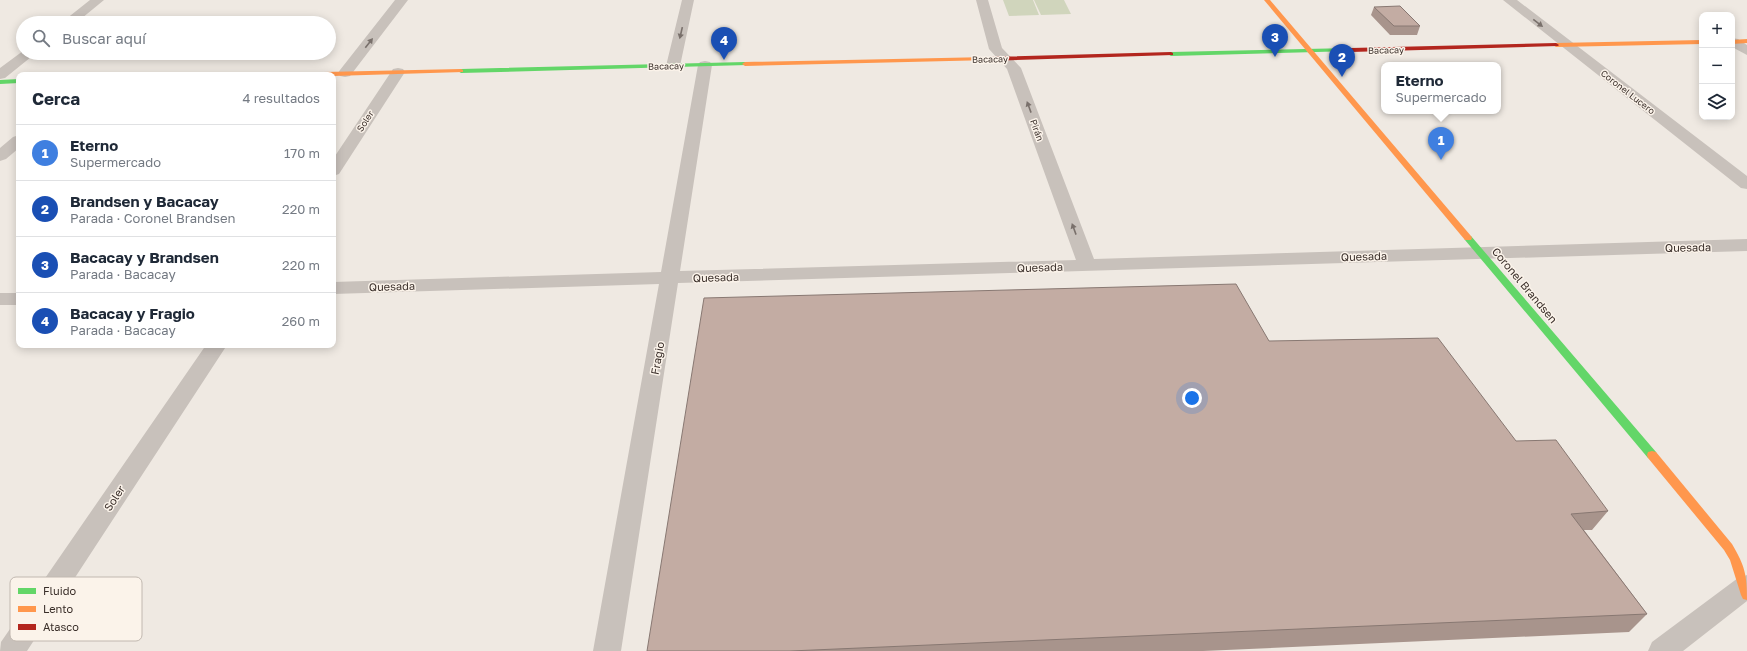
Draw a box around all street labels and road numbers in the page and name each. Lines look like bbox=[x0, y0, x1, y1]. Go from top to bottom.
street label: Bacacay bbox=[1368, 44, 1404, 56]
street label: Bacacay bbox=[972, 53, 1008, 65]
street label: Bacacay bbox=[648, 60, 684, 72]
street label: Coronel Lucero bbox=[1599, 67, 1657, 117]
street label: Soler bbox=[354, 108, 376, 134]
street label: Pirán bbox=[1028, 118, 1046, 142]
street label: Quesada bbox=[1665, 240, 1711, 254]
street label: Coronel Brandsen bbox=[1490, 245, 1560, 325]
street label: Quesada bbox=[1341, 249, 1387, 263]
street label: Quesada bbox=[1017, 260, 1063, 274]
street label: Quesada bbox=[693, 270, 739, 284]
street label: Quesada bbox=[369, 279, 415, 293]
street label: Fragio bbox=[648, 340, 666, 376]
street label: Soler bbox=[101, 482, 128, 513]

